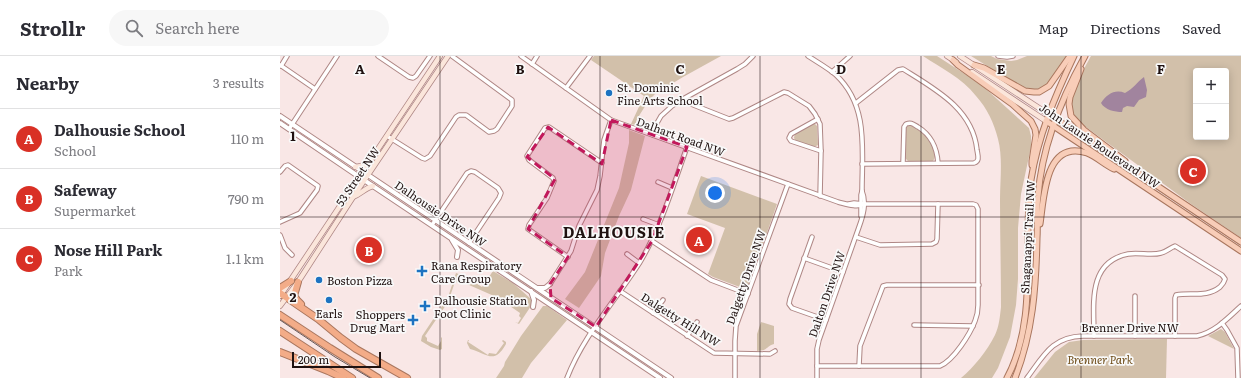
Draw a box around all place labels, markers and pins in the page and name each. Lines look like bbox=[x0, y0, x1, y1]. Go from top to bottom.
place label: St. Dominic Fine Arts School bbox=[617, 79, 703, 108]
marker: St. Dominic Fine Arts School bbox=[604, 88, 614, 98]
pin: C bbox=[1180, 156, 1206, 186]
pin: A bbox=[686, 225, 712, 255]
pin: B bbox=[356, 235, 382, 265]
place label: Rana Respiratory Care Group bbox=[431, 257, 522, 286]
marker: Rana Respiratory Care Group bbox=[416, 265, 428, 277]
place label: Boston Pizza bbox=[327, 272, 393, 288]
marker: Boston Pizza bbox=[314, 275, 324, 285]
place label: Dalhousie Station Foot Clinic bbox=[434, 292, 527, 321]
marker: Earls bbox=[324, 295, 334, 305]
marker: Dalhousie Station Foot Clinic bbox=[419, 300, 431, 312]
place label: Earls bbox=[316, 305, 342, 321]
place label: Shoppers Drug Mart bbox=[350, 306, 406, 335]
marker: Shoppers Drug Mart bbox=[408, 315, 418, 325]

